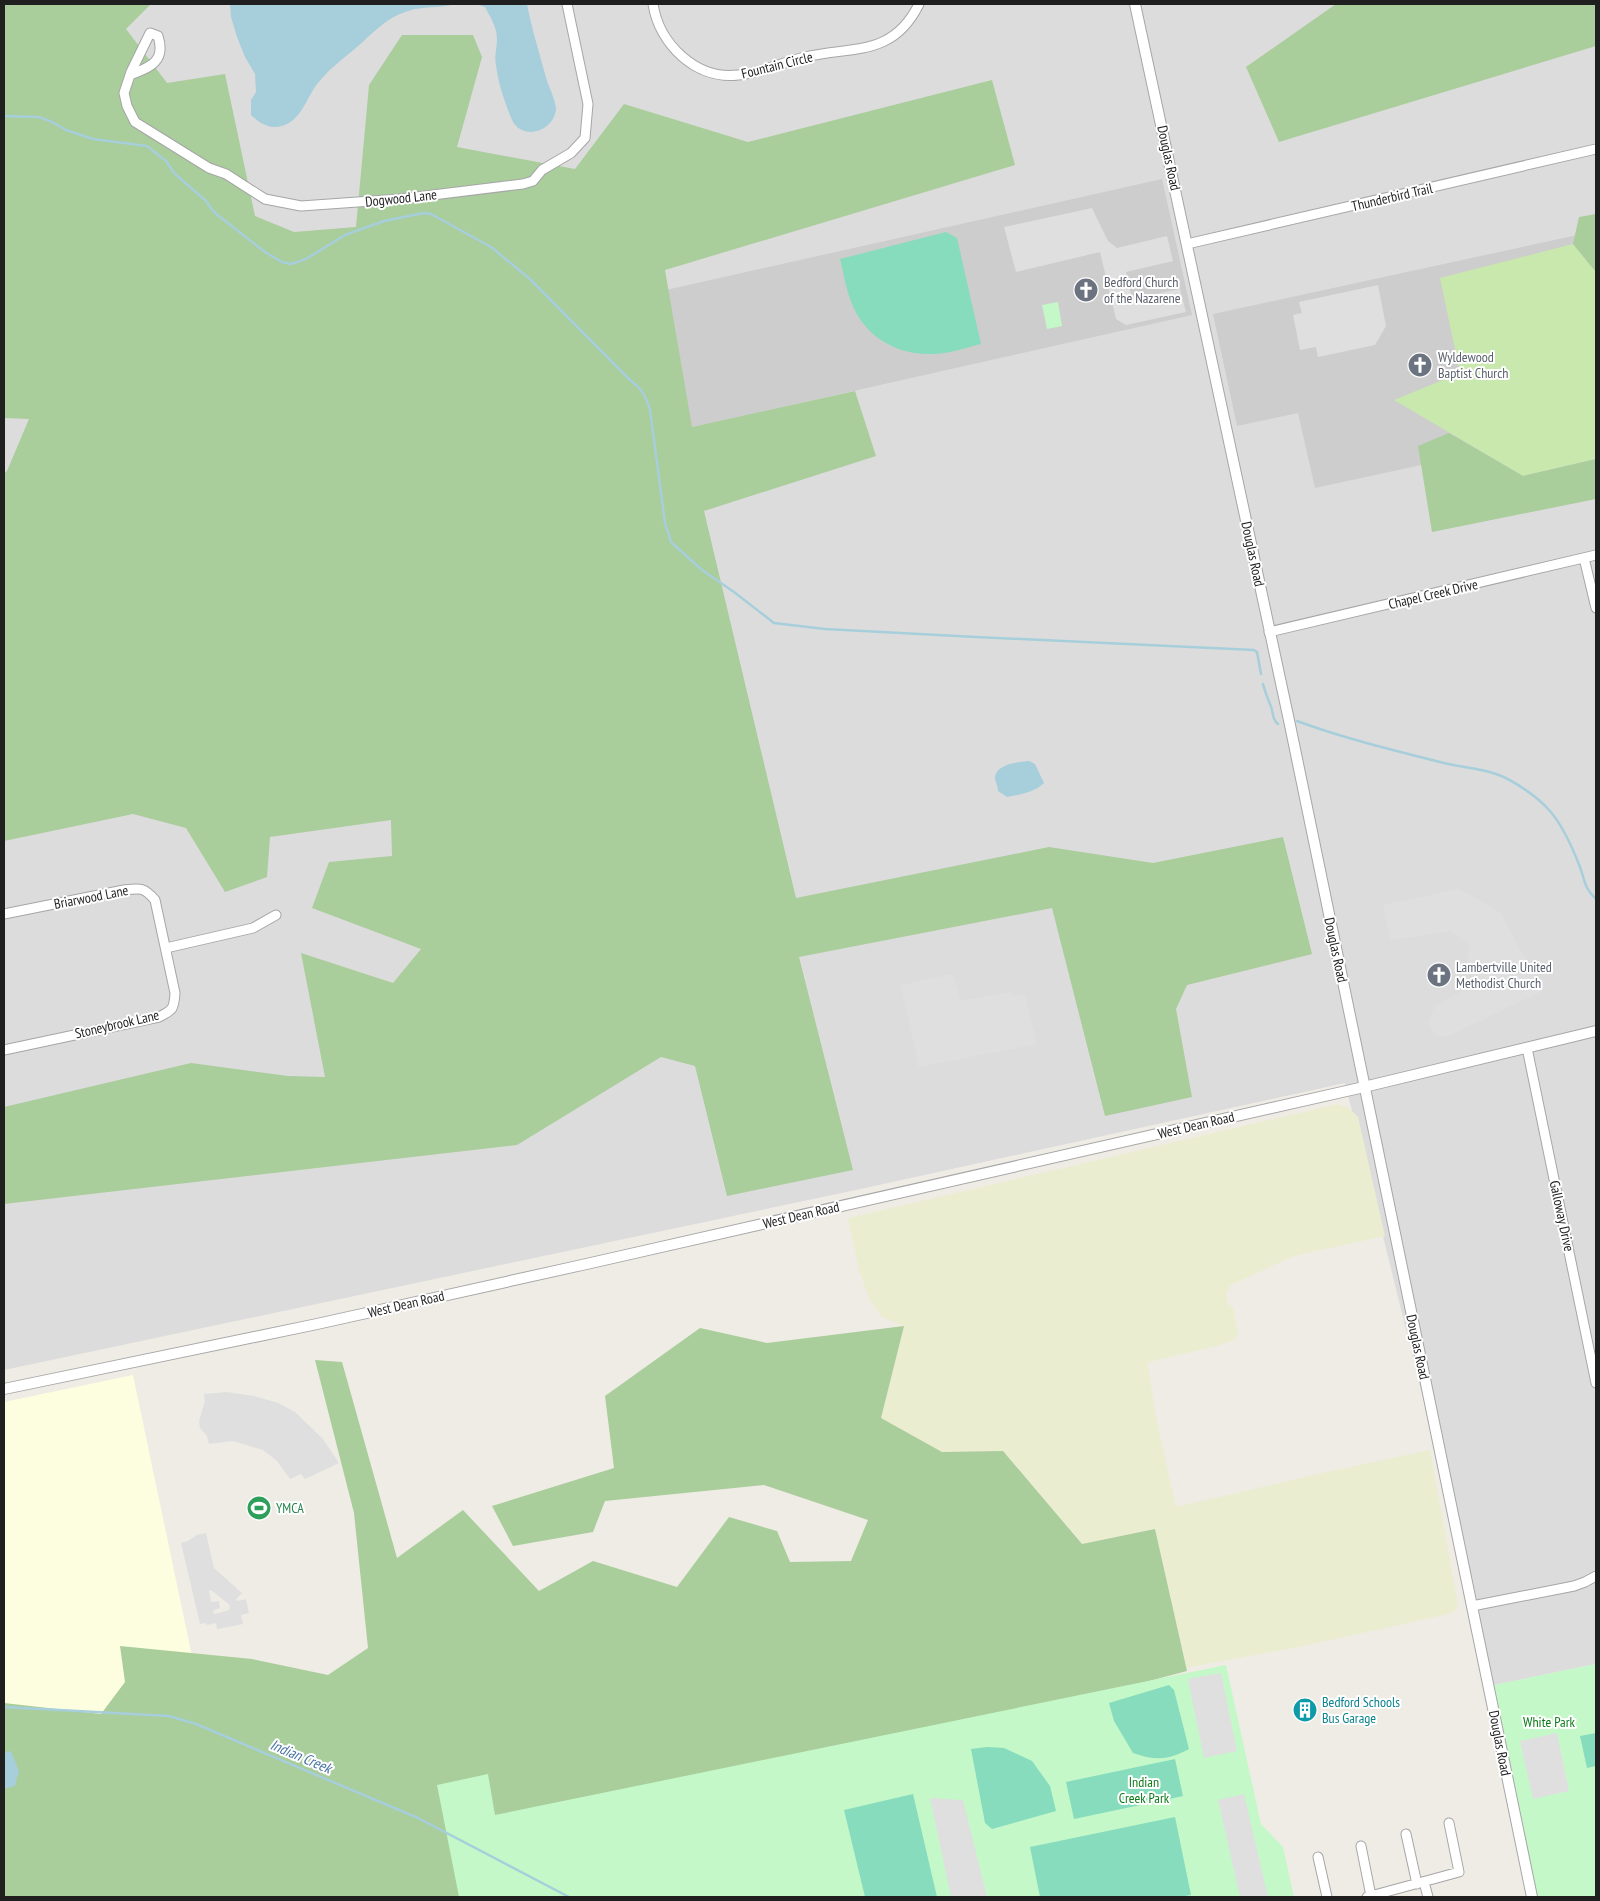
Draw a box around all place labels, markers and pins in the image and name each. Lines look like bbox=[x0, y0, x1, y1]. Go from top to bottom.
place label: Bedford Church of the Nazarene bbox=[1104, 273, 1181, 307]
church icon: Bedford Church of the Nazarene bbox=[1073, 277, 1099, 303]
place label: Wyldewood Baptist Church bbox=[1438, 348, 1508, 382]
church icon: Wyldewood Baptist Church bbox=[1407, 352, 1433, 378]
place label: Lambertville United Methodist Church bbox=[1456, 958, 1552, 992]
church icon: Lambertville United Methodist Church bbox=[1426, 962, 1452, 988]
sports icon: YMCA bbox=[246, 1495, 272, 1521]
place label: YMCA bbox=[276, 1499, 304, 1517]
place label: Bedford Schools Bus Garage bbox=[1322, 1693, 1400, 1727]
building icon: Bedford Schools Bus Garage bbox=[1292, 1697, 1318, 1723]

